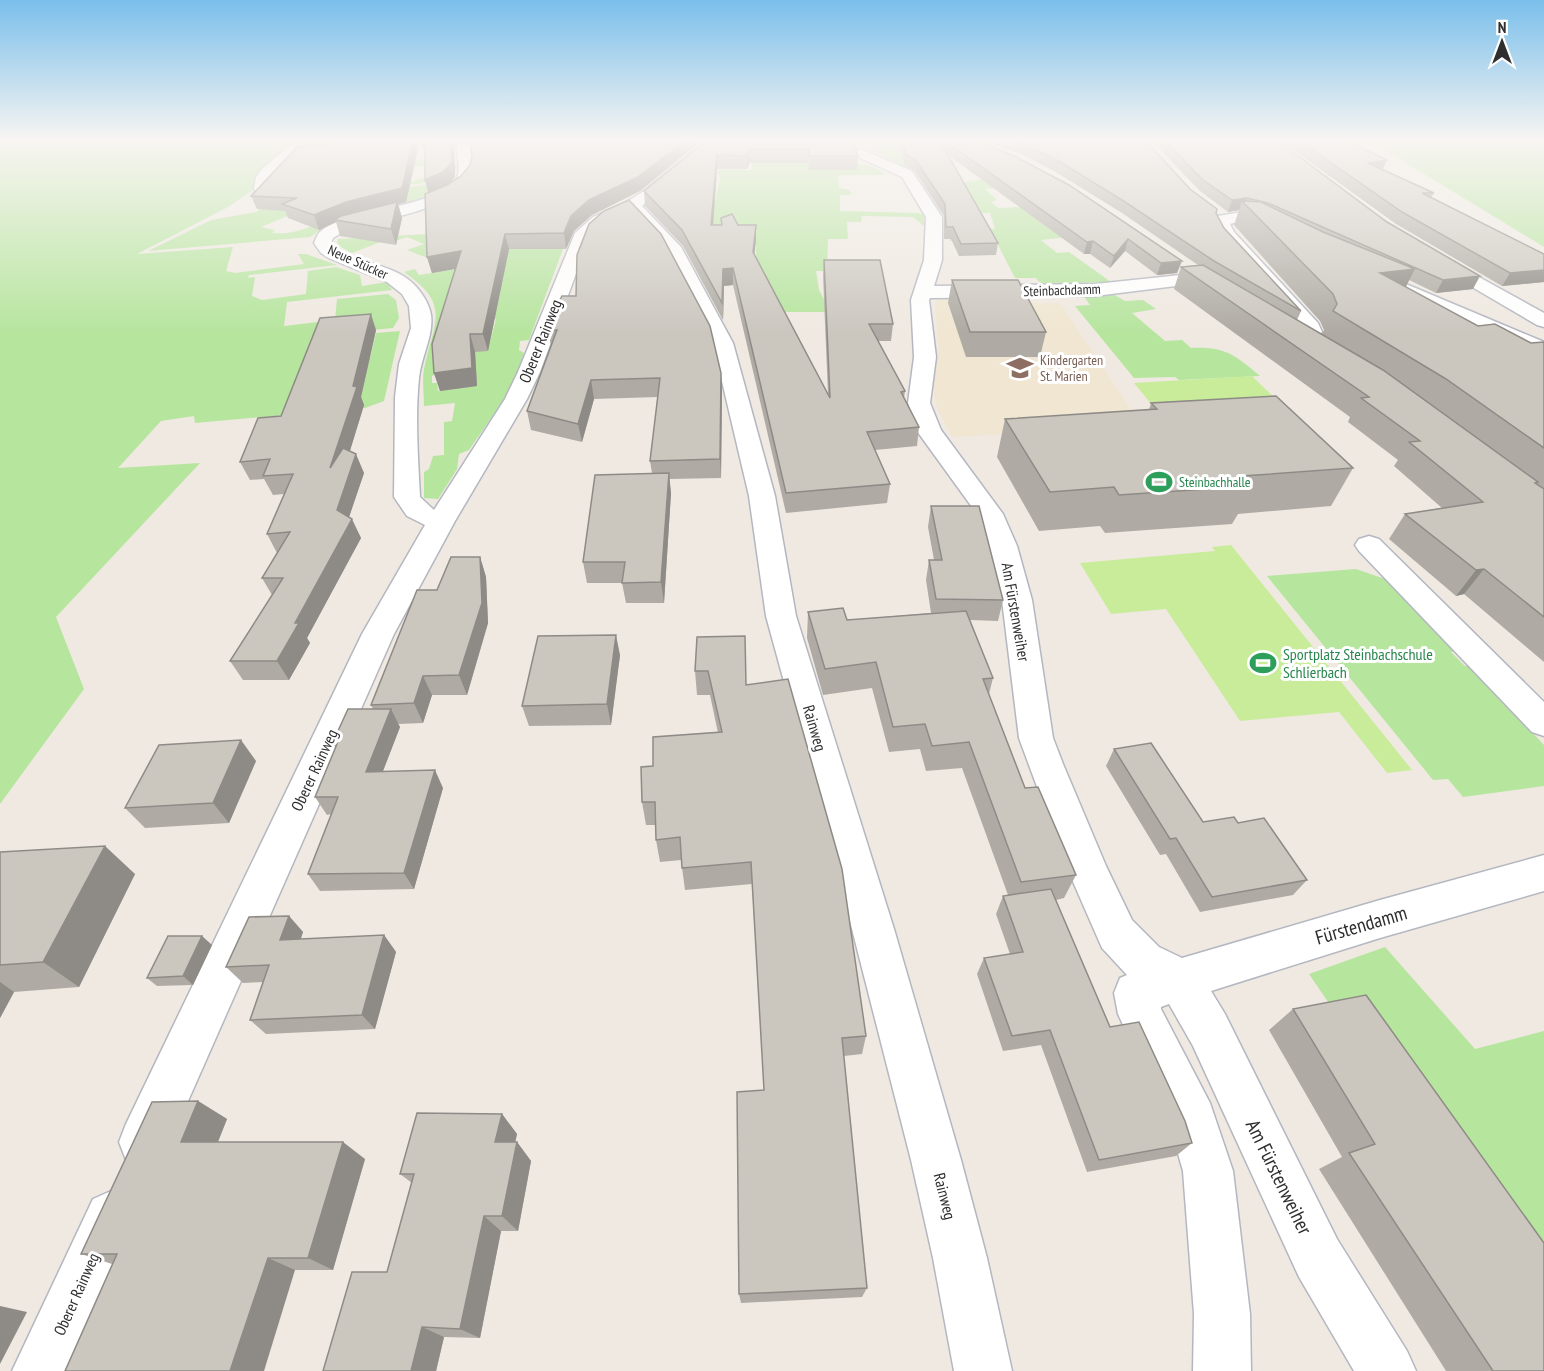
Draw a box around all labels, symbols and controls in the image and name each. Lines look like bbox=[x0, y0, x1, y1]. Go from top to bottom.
north arrow bbox=[1472, 12, 1532, 72]
text: N bbox=[1498, 17, 1506, 37]
street label: Neue Stücker bbox=[325, 241, 391, 283]
street label: Steinbachdamm bbox=[1023, 280, 1101, 300]
street label: Oberer Rainweg bbox=[514, 296, 566, 386]
place label: Kindergarten St. Marien bbox=[1040, 351, 1103, 385]
school or university icon: Kindergarten St. Marien bbox=[1005, 353, 1035, 383]
sports icon: Steinbachhalle bbox=[1144, 467, 1174, 497]
place label: Steinbachhalle bbox=[1179, 473, 1251, 491]
street label: Am Fürstenweiher bbox=[997, 561, 1035, 664]
place label: Sportplatz Steinbachschule Schlierbach bbox=[1283, 644, 1433, 682]
sports icon: Sportplatz Steinbachschule Schlierbach bbox=[1248, 648, 1278, 678]
street label: Rainweg bbox=[799, 703, 831, 753]
street label: Oberer Rainweg bbox=[286, 726, 342, 814]
street label: Fürstendamm bbox=[1312, 900, 1410, 950]
street label: Am Fürstenweiher bbox=[1240, 1115, 1318, 1239]
street label: Rainweg bbox=[930, 1171, 960, 1221]
street label: Oberer Rainweg bbox=[49, 1250, 103, 1338]

